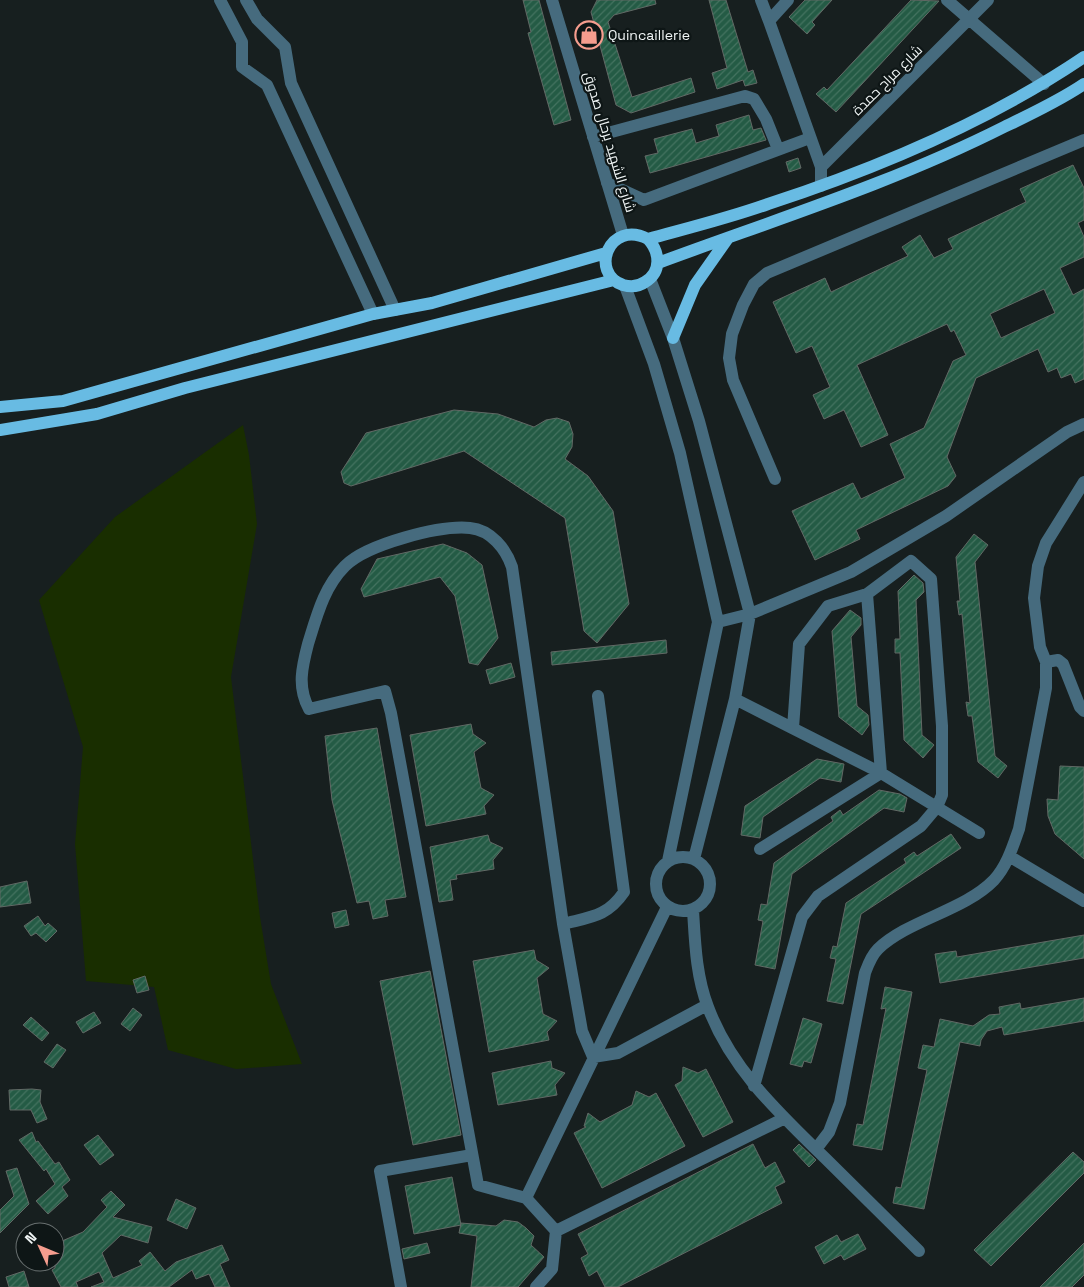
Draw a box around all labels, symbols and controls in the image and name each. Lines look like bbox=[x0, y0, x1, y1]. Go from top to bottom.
shop icon: Quincaillerie bbox=[574, 20, 604, 50]
place label: Quincaillerie bbox=[608, 26, 690, 44]
street label: شارع مراح حمدة bbox=[848, 41, 926, 119]
street label: شارع الشهيد برحال صدوق bbox=[580, 69, 640, 215]
north arrow bbox=[15, 1222, 65, 1272]
text: N bbox=[21, 1228, 40, 1248]

